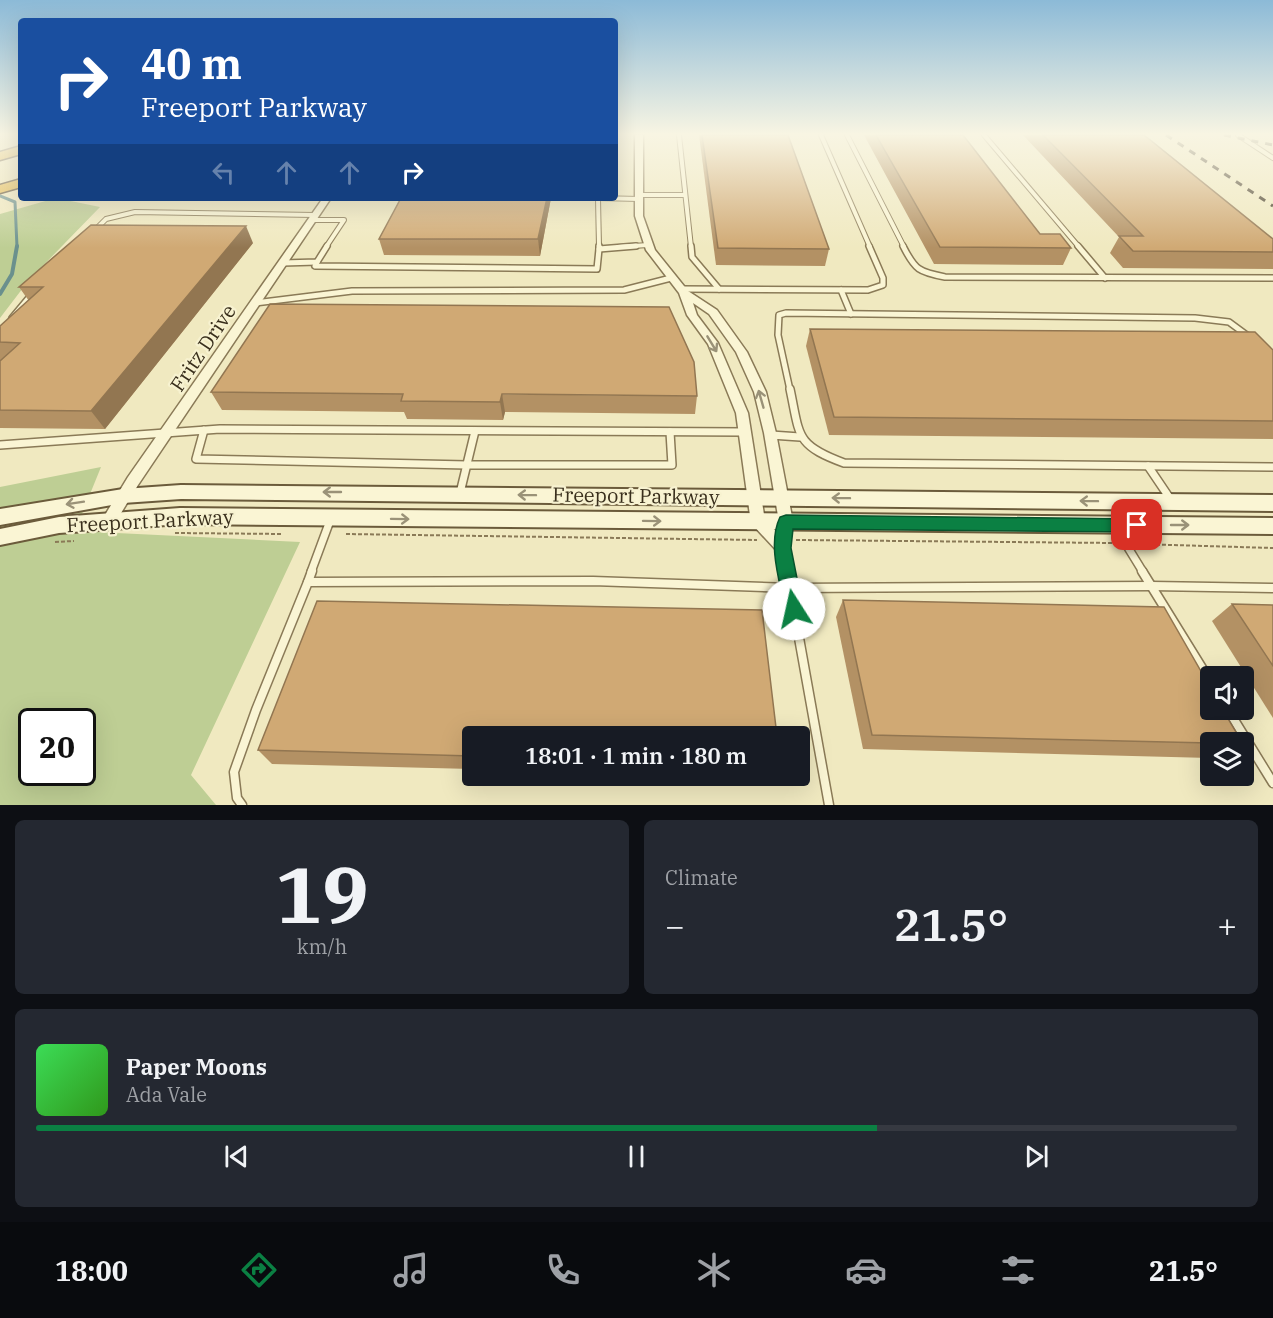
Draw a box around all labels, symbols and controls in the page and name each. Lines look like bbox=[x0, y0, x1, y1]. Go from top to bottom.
text: 40 m bbox=[141, 36, 242, 91]
icon: right bbox=[42, 42, 120, 120]
text: Freeport Parkway bbox=[141, 89, 367, 124]
icon: left bbox=[207, 156, 240, 189]
icon: ahead bbox=[270, 156, 303, 189]
icon: ahead bbox=[333, 156, 366, 189]
icon: right bbox=[396, 156, 429, 189]
street label: Fritz Drive bbox=[164, 299, 242, 397]
one-way arrow bbox=[706, 335, 718, 352]
one-way arrow bbox=[755, 390, 766, 409]
street label: Freeport Parkway bbox=[552, 481, 720, 510]
one-way arrow bbox=[323, 486, 343, 498]
one-way arrow bbox=[518, 489, 538, 500]
one-way arrow bbox=[831, 492, 851, 504]
one-way arrow bbox=[1079, 495, 1099, 507]
one-way arrow bbox=[65, 498, 85, 509]
pin bbox=[1111, 499, 1162, 550]
street label: Freeport Parkway bbox=[66, 503, 235, 538]
icon: arrive bbox=[1120, 508, 1153, 541]
one-way arrow bbox=[389, 513, 409, 524]
one-way arrow bbox=[642, 515, 662, 527]
one-way arrow bbox=[1170, 520, 1190, 531]
position arrow bbox=[762, 577, 826, 641]
map controls bbox=[1200, 666, 1254, 786]
button: sound bbox=[1200, 666, 1254, 720]
speed limit sign: 20 bbox=[18, 708, 96, 786]
button: layers bbox=[1200, 732, 1254, 786]
text: 18:01 · 1 min · 180 m bbox=[525, 741, 747, 770]
text: 19 bbox=[275, 843, 369, 944]
text: Climate bbox=[665, 864, 738, 891]
text: 21.5° bbox=[894, 895, 1008, 953]
text: − bbox=[665, 904, 685, 947]
text: + bbox=[1217, 904, 1237, 947]
text: km/h bbox=[297, 933, 347, 960]
text: Paper Moons bbox=[126, 1052, 267, 1081]
text: Ada Vale bbox=[126, 1081, 207, 1108]
icon: previous bbox=[220, 1140, 253, 1173]
icon: pause bbox=[620, 1140, 653, 1173]
icon: next bbox=[1020, 1140, 1053, 1173]
icon: directions bbox=[238, 1249, 280, 1291]
icon: music bbox=[390, 1249, 432, 1291]
icon: phone bbox=[542, 1249, 584, 1291]
icon: climate bbox=[693, 1249, 735, 1291]
icon: car bbox=[845, 1249, 887, 1291]
icon: filters bbox=[997, 1249, 1039, 1291]
text: 18:00 bbox=[55, 1253, 128, 1288]
text: 21.5° bbox=[1149, 1253, 1218, 1288]

